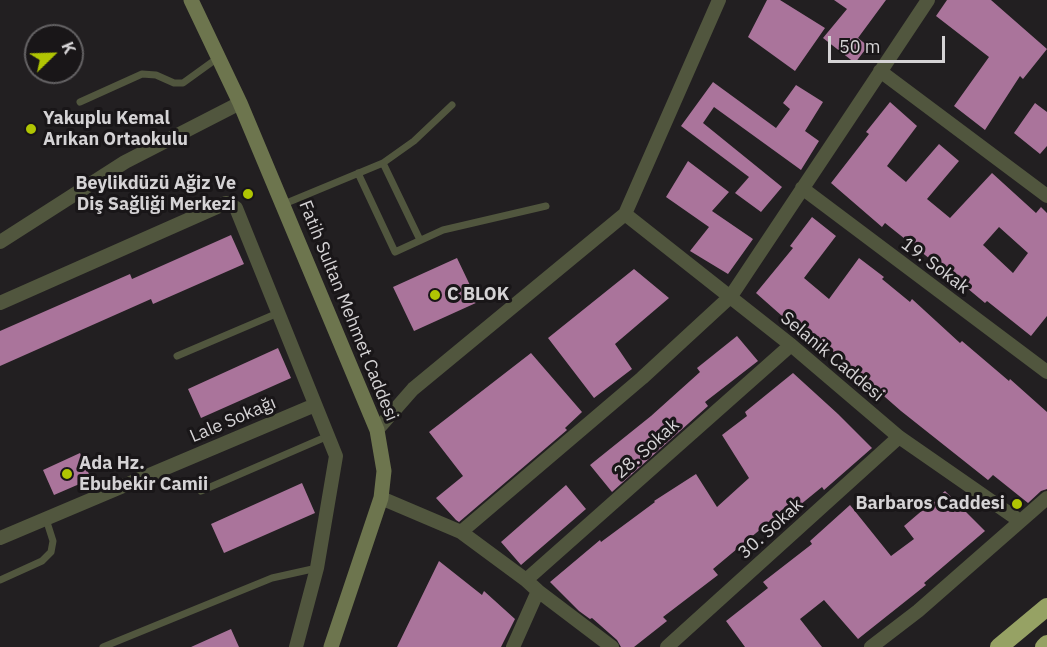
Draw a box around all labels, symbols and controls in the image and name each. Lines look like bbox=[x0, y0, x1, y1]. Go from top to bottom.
north arrow bbox=[24, 24, 84, 84]
scale bar bbox=[831, 24, 948, 62]
text: 50 m bbox=[839, 35, 881, 58]
text: K bbox=[57, 39, 80, 57]
place label: Yakuplu Kemal Arıkan Ortaokulu bbox=[43, 108, 188, 150]
marker: Yakuplu Kemal Arıkan Ortaokulu bbox=[24, 122, 38, 136]
place label: Beylikdüzü Ağiz Ve Diş Sağliği Merkezi bbox=[75, 173, 236, 216]
marker: Beylikdüzü Ağiz Ve Diş Sağliği Merkezi bbox=[241, 187, 255, 201]
street label: Fatih Sultan Mehmet Caddesi bbox=[294, 198, 402, 424]
street label: 19. Sokak bbox=[897, 233, 973, 299]
place label: C BLOK bbox=[447, 284, 509, 306]
marker: C BLOK bbox=[428, 288, 442, 302]
street label: Selanik Caddesi bbox=[776, 308, 888, 406]
street label: Lale Sokağı bbox=[187, 392, 279, 448]
street label: 28. Sokak bbox=[610, 414, 684, 484]
place label: Ada Hz. Ebubekir Camii bbox=[79, 453, 208, 496]
marker: Ada Hz. Ebubekir Camii bbox=[60, 467, 74, 481]
place label: Barbaros Caddesi bbox=[855, 493, 1005, 515]
street label: 30. Sokak bbox=[734, 494, 808, 564]
marker: Barbaros Caddesi bbox=[1010, 497, 1024, 511]

